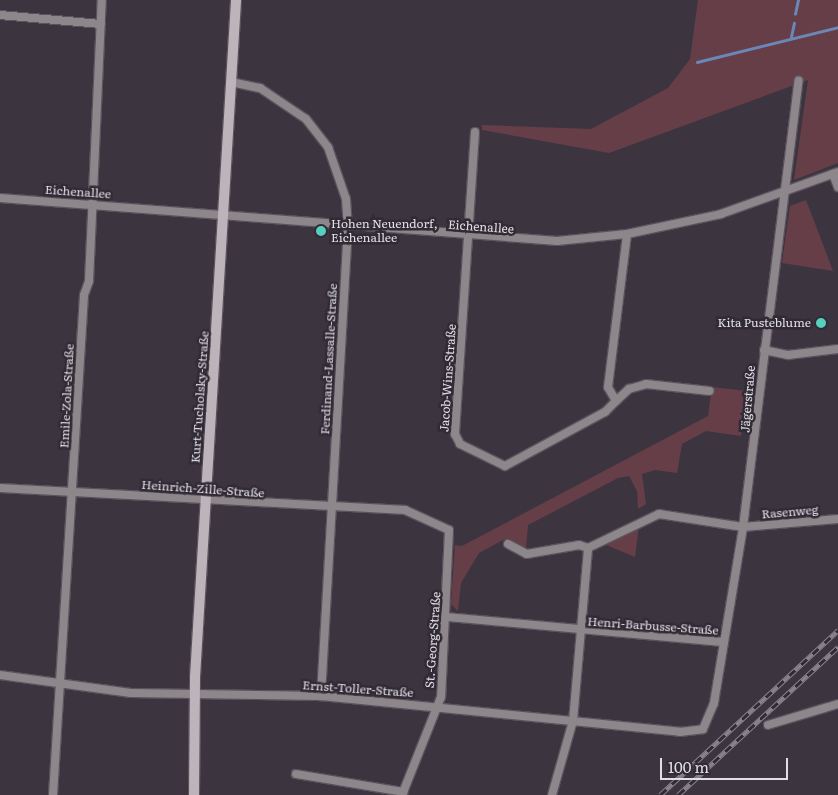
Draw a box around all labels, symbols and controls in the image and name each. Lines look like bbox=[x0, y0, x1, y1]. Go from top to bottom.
street label: Eichenallee bbox=[44, 183, 112, 201]
place label: Hohen Neuendorf, Eichenallee bbox=[331, 217, 438, 245]
street label: Eichenallee bbox=[447, 218, 515, 236]
marker: Hohen Neuendorf, Eichenallee bbox=[315, 225, 327, 237]
street label: Ferdinand-Lassalle-Straße bbox=[318, 283, 340, 435]
place label: Kita Pusteblume bbox=[718, 316, 811, 330]
marker: Kita Pusteblume bbox=[815, 317, 827, 329]
street label: Jacob-Wins-Straße bbox=[437, 323, 459, 433]
street label: Kurt-Tucholsky-Straße bbox=[188, 331, 212, 463]
street label: Emile-Zola-Straße bbox=[57, 343, 77, 449]
street label: Jägerstraße bbox=[738, 365, 758, 433]
street label: Heinrich-Zille-Straße bbox=[141, 478, 265, 500]
street label: Rasenweg bbox=[761, 502, 819, 522]
street label: St.-Georg-Straße bbox=[422, 591, 444, 689]
street label: Henri-Barbusse-Straße bbox=[587, 614, 719, 638]
street label: Ernst-Toller-Straße bbox=[302, 678, 414, 700]
scale bar bbox=[663, 748, 790, 780]
text: 100 m bbox=[668, 755, 709, 778]

